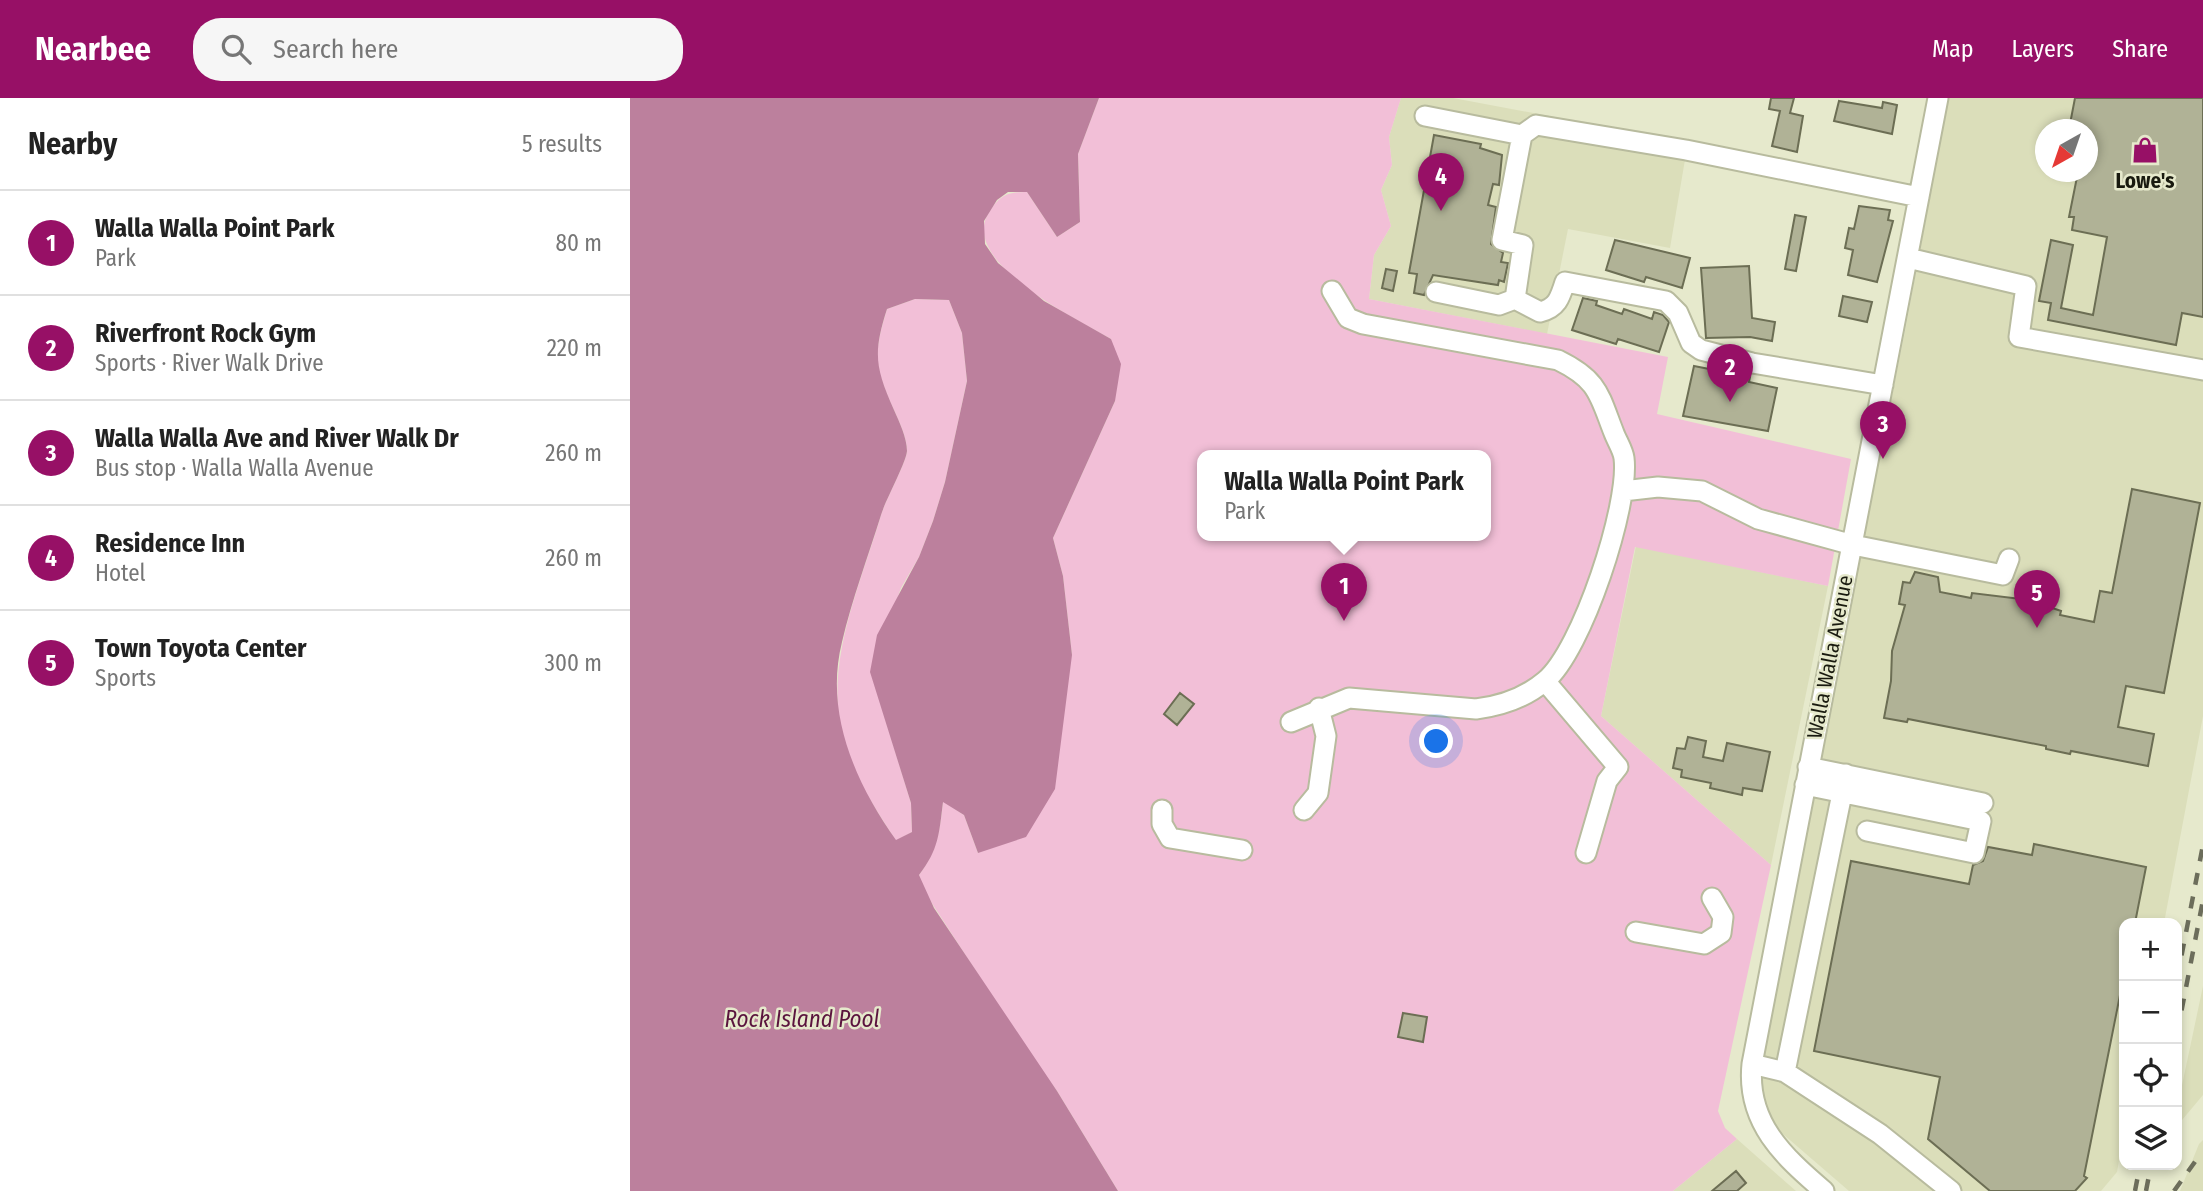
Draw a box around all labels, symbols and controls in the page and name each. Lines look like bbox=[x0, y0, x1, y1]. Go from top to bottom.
search box bbox=[193, 18, 683, 81]
text: Nearbee bbox=[35, 29, 151, 69]
icon: search bbox=[217, 30, 255, 68]
text: Search here bbox=[273, 34, 398, 65]
text: Map bbox=[1932, 35, 1974, 63]
text: Layers bbox=[2012, 35, 2074, 63]
text: Share bbox=[2112, 35, 2168, 63]
north arrow bbox=[2035, 119, 2098, 182]
text: Nearby bbox=[28, 126, 117, 162]
text: 5 results bbox=[522, 130, 602, 158]
shop icon: Lowe's bbox=[2130, 135, 2160, 165]
pin: 4 bbox=[1418, 153, 1464, 211]
place label: Lowe's bbox=[2115, 168, 2175, 194]
text: Walla Walla Point Park bbox=[95, 213, 334, 244]
text: 1 bbox=[46, 229, 56, 257]
text: 80 m bbox=[555, 229, 602, 257]
text: Park bbox=[95, 244, 136, 272]
text: Riverfront Rock Gym bbox=[95, 318, 316, 349]
text: 2 bbox=[46, 334, 56, 362]
text: 220 m bbox=[547, 334, 602, 362]
pin: 2 bbox=[1707, 344, 1753, 402]
text: Sports · River Walk Drive bbox=[95, 349, 324, 377]
pin: 3 bbox=[1860, 401, 1906, 459]
text: Walla Walla Ave and River Walk Dr bbox=[95, 423, 459, 454]
text: 3 bbox=[46, 439, 56, 467]
text: 260 m bbox=[545, 439, 602, 467]
popup bbox=[1197, 450, 1491, 541]
text: Bus stop · Walla Walla Avenue bbox=[95, 454, 374, 482]
text: Walla Walla Point Park bbox=[1224, 466, 1464, 497]
text: Park bbox=[1224, 497, 1265, 525]
text: Residence Inn bbox=[95, 528, 245, 559]
text: 4 bbox=[45, 544, 57, 572]
text: 260 m bbox=[545, 544, 602, 572]
text: Hotel bbox=[95, 559, 146, 587]
pin: 1 bbox=[1321, 563, 1367, 621]
pin: 5 bbox=[2014, 570, 2060, 628]
street label: Walla Walla Avenue bbox=[1801, 573, 1859, 741]
text: Town Toyota Center bbox=[95, 633, 307, 664]
text: 5 bbox=[45, 649, 57, 677]
text: 300 m bbox=[545, 649, 602, 677]
text: Sports bbox=[95, 664, 156, 692]
your location bbox=[1419, 724, 1453, 758]
map controls bbox=[2119, 918, 2182, 1170]
button: + bbox=[2119, 918, 2182, 981]
button: − bbox=[2119, 981, 2182, 1044]
water label: Rock Island Pool bbox=[724, 1005, 880, 1033]
button: locate bbox=[2119, 1044, 2182, 1107]
button: layers bbox=[2119, 1107, 2182, 1170]

